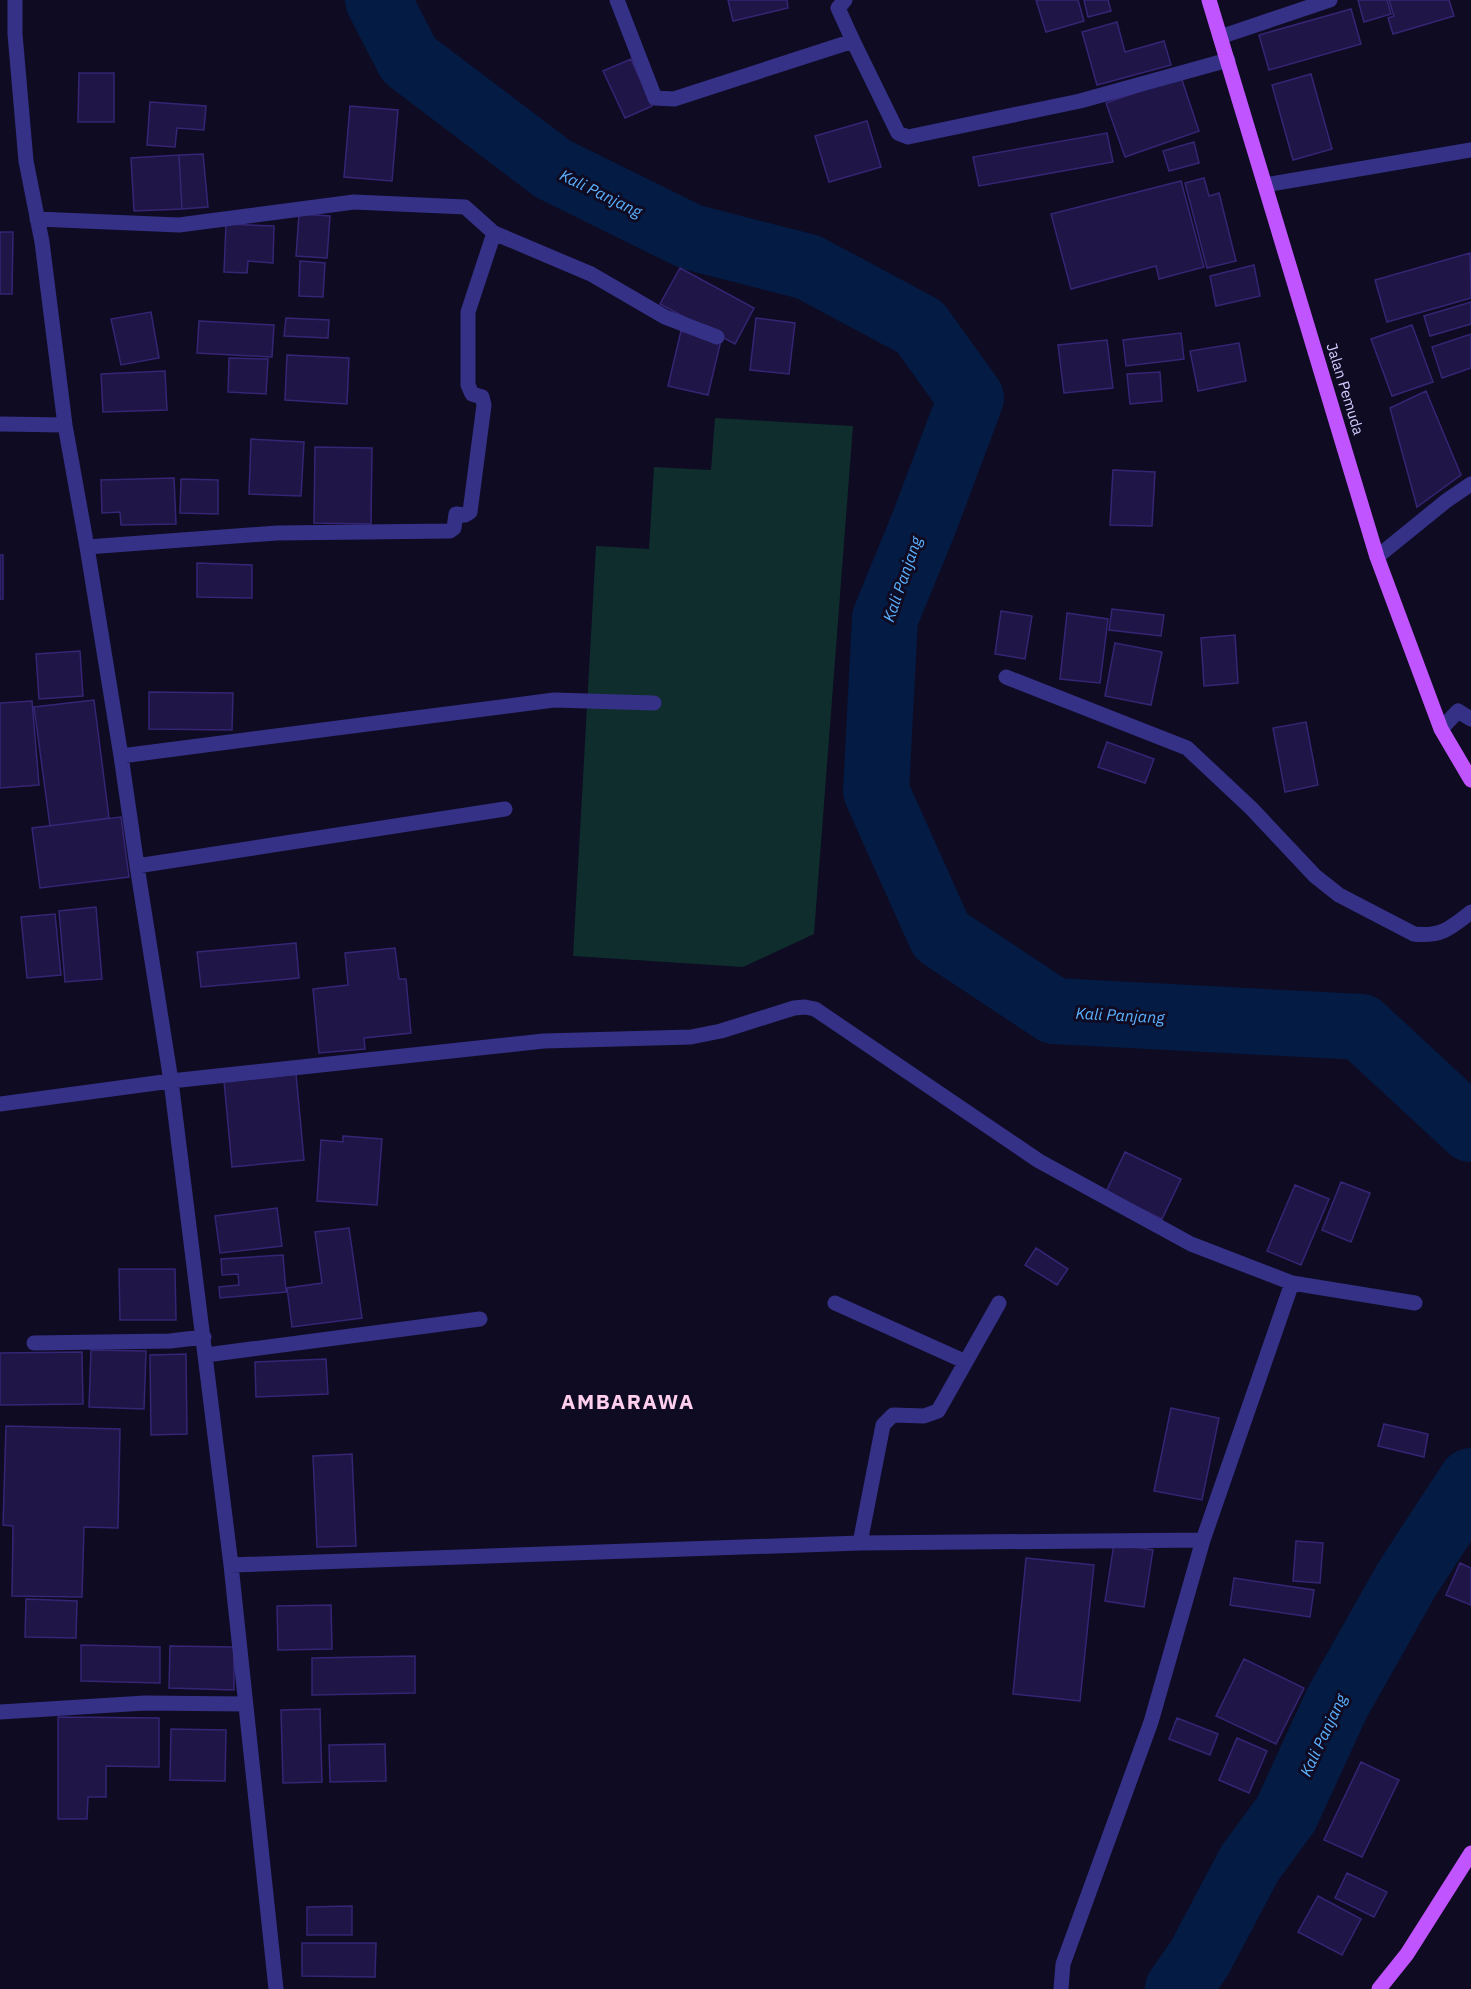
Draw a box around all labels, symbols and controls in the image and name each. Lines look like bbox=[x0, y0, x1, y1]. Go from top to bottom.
water label: Kali Panjang bbox=[557, 165, 646, 222]
street label: Jalan Pemuda bbox=[1322, 341, 1368, 437]
water label: Kali Panjang bbox=[878, 533, 926, 624]
water label: Kali Panjang bbox=[1075, 1003, 1166, 1027]
district label: AMBARAWA bbox=[561, 1387, 695, 1415]
water label: Kali Panjang bbox=[1295, 1690, 1351, 1779]

